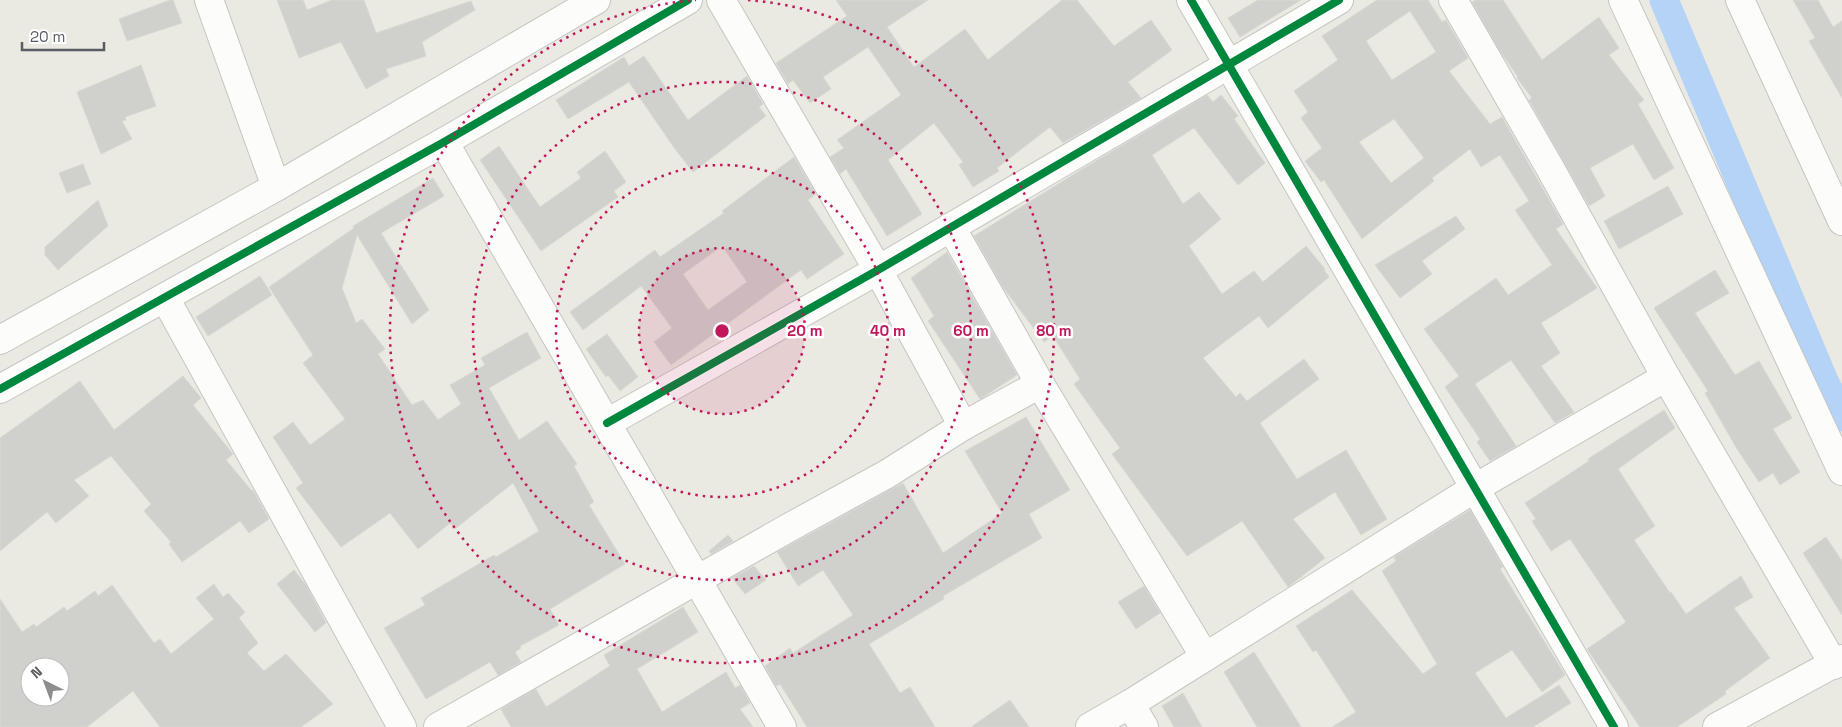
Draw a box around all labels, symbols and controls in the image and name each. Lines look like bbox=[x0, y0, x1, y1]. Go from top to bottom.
scale bar bbox=[22, 20, 105, 52]
text: 20 m bbox=[30, 27, 65, 46]
text: 20 m bbox=[787, 321, 823, 340]
text: 40 m bbox=[870, 321, 906, 340]
text: 60 m bbox=[953, 321, 989, 340]
text: 80 m bbox=[1036, 321, 1072, 340]
centre of rings bbox=[713, 322, 731, 340]
north arrow bbox=[20, 657, 70, 707]
text: N bbox=[27, 663, 46, 682]

